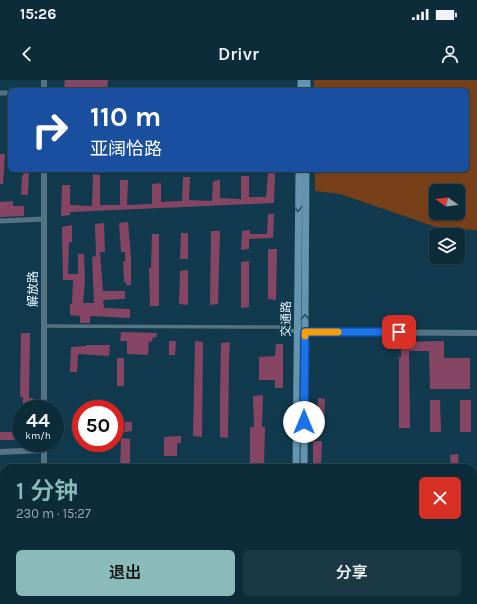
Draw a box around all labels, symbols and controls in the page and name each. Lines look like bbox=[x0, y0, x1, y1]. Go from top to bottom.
text: 15:26 bbox=[20, 5, 56, 23]
icon: back bbox=[16, 43, 38, 65]
text: Drivr bbox=[218, 43, 259, 65]
icon: person bbox=[439, 43, 461, 65]
text: 110 m bbox=[90, 100, 161, 133]
icon: right bbox=[24, 104, 76, 156]
text: 亚阔恰路 bbox=[90, 138, 162, 160]
north arrow bbox=[429, 184, 465, 220]
map controls bbox=[429, 184, 465, 264]
one-way arrow bbox=[294, 206, 303, 212]
button: layers bbox=[429, 228, 465, 264]
street label: 解放路 bbox=[26, 271, 40, 307]
street label: 交通路 bbox=[279, 301, 293, 337]
one-way arrow bbox=[301, 314, 309, 320]
pin bbox=[382, 315, 416, 349]
icon: arrive bbox=[388, 321, 410, 343]
speed limit sign: 50 bbox=[72, 400, 124, 452]
position arrow bbox=[283, 401, 325, 443]
text: 44 bbox=[26, 409, 50, 432]
text: km/h bbox=[25, 430, 51, 442]
text: 1 分钟 bbox=[16, 477, 78, 505]
button: close bbox=[419, 477, 461, 519]
text: 230 m · 15:27 bbox=[16, 506, 91, 521]
button: 退出 bbox=[16, 550, 235, 596]
button: 分享 bbox=[243, 550, 461, 596]

